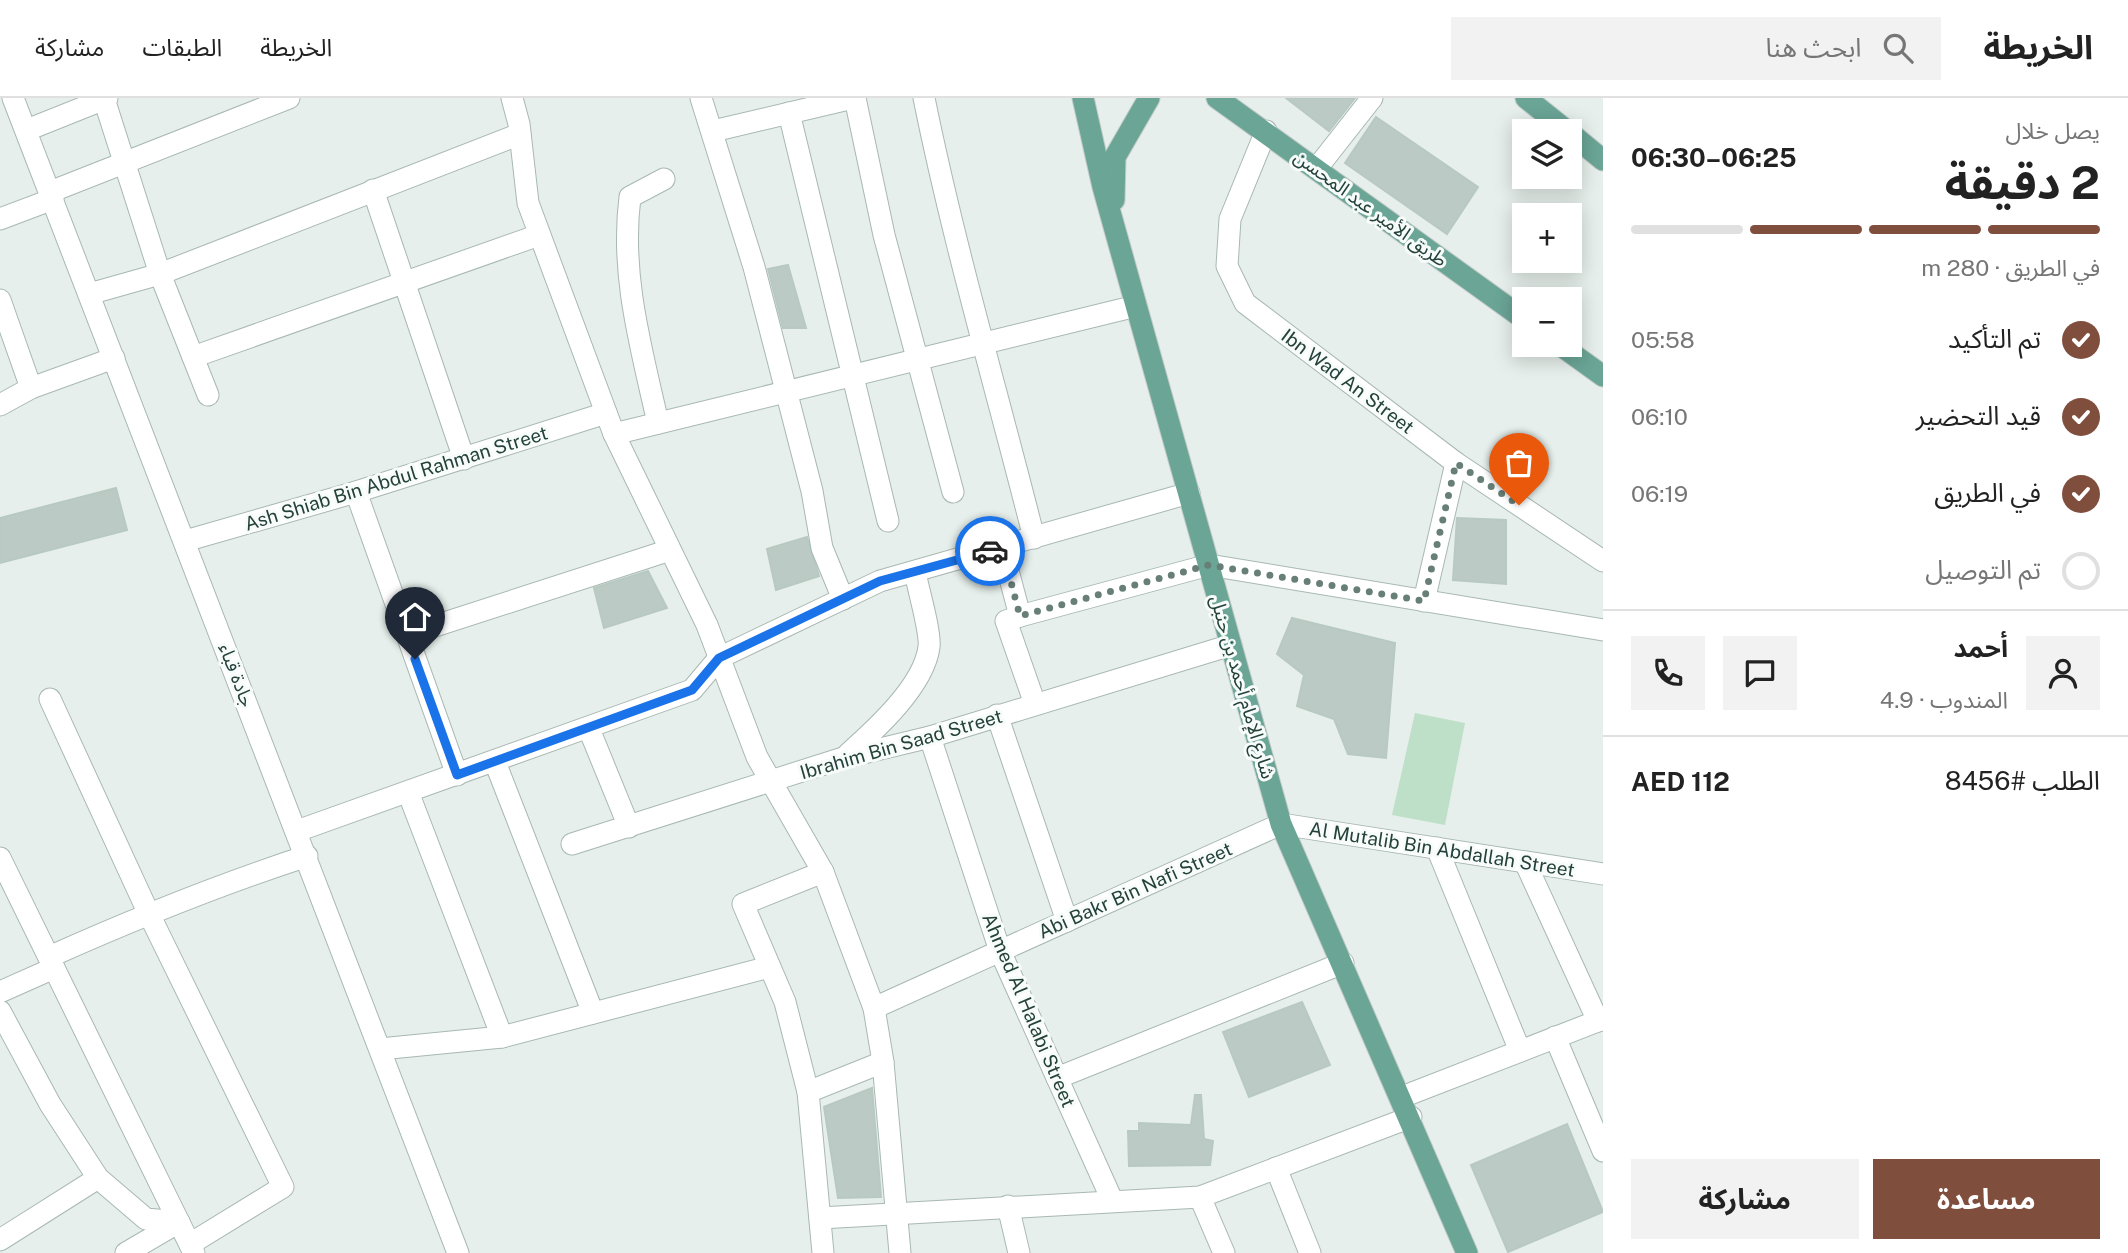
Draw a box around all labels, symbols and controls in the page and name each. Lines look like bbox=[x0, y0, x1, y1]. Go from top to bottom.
search box bbox=[1451, 17, 1941, 80]
text: الخريطة bbox=[1983, 28, 2093, 66]
icon: search bbox=[1879, 29, 1917, 67]
text: ابحث هنا bbox=[1766, 32, 1861, 63]
text: مشاركة bbox=[35, 33, 104, 61]
text: الطبقات bbox=[142, 33, 222, 61]
text: الخريطة bbox=[260, 33, 332, 61]
text: يصل خلال bbox=[2006, 117, 2100, 144]
map controls bbox=[1512, 119, 1582, 357]
button: layers bbox=[1512, 119, 1582, 189]
text: 06:25–06:30 bbox=[1631, 142, 1797, 173]
street label: طريق الأمير عبد المحسن bbox=[1290, 145, 1452, 272]
text: 2 دقيقة bbox=[1945, 155, 2100, 209]
button: + bbox=[1512, 203, 1582, 273]
text: في الطريق · 280 m bbox=[1921, 254, 2100, 281]
button: − bbox=[1512, 287, 1582, 357]
icon: check bbox=[2062, 321, 2100, 359]
text: تم التأكيد bbox=[1948, 323, 2041, 354]
street label: Ibn Wad An Street bbox=[1277, 324, 1419, 438]
text: 05:58 bbox=[1631, 326, 1695, 353]
icon: check bbox=[2062, 398, 2100, 436]
text: قيد التحضير bbox=[1916, 400, 2041, 431]
text: 06:10 bbox=[1631, 403, 1688, 430]
street label: Ash Shiab Bin Abdul Rahman Street bbox=[242, 421, 550, 535]
pin bbox=[1489, 433, 1549, 505]
icon: bag bbox=[1500, 444, 1538, 482]
icon: check bbox=[2062, 475, 2100, 513]
text: في الطريق bbox=[1934, 477, 2041, 508]
text: 06:19 bbox=[1631, 480, 1688, 507]
courier bbox=[955, 516, 1025, 586]
icon: car bbox=[971, 532, 1009, 570]
text: تم التوصيل bbox=[1925, 554, 2041, 585]
pin bbox=[385, 587, 445, 659]
street label: شارع الإمام أحمد بن حنبل bbox=[1202, 593, 1280, 782]
icon: home bbox=[396, 598, 434, 636]
text: أحمد bbox=[1954, 632, 2008, 663]
button: phone bbox=[1631, 636, 1705, 710]
button: chat bbox=[1723, 636, 1797, 710]
button: person bbox=[2026, 636, 2100, 710]
street label: جادة قباء bbox=[215, 640, 259, 710]
text: المندوب · 4.9 bbox=[1880, 686, 2008, 713]
street label: Ibrahim Bin Saad Street bbox=[797, 705, 1005, 783]
text: الطلب #8456 bbox=[1945, 765, 2100, 796]
text: AED 112 bbox=[1631, 766, 1730, 797]
street label: Al Mutalib Bin Abdallah Street bbox=[1308, 817, 1576, 881]
street label: Abi Bakr Bin Nafi Street bbox=[1035, 837, 1235, 943]
street label: Ahmed Al Halabi Street bbox=[978, 910, 1080, 1110]
button: مشاركة bbox=[1631, 1159, 1859, 1239]
button: مساعدة bbox=[1873, 1159, 2100, 1239]

